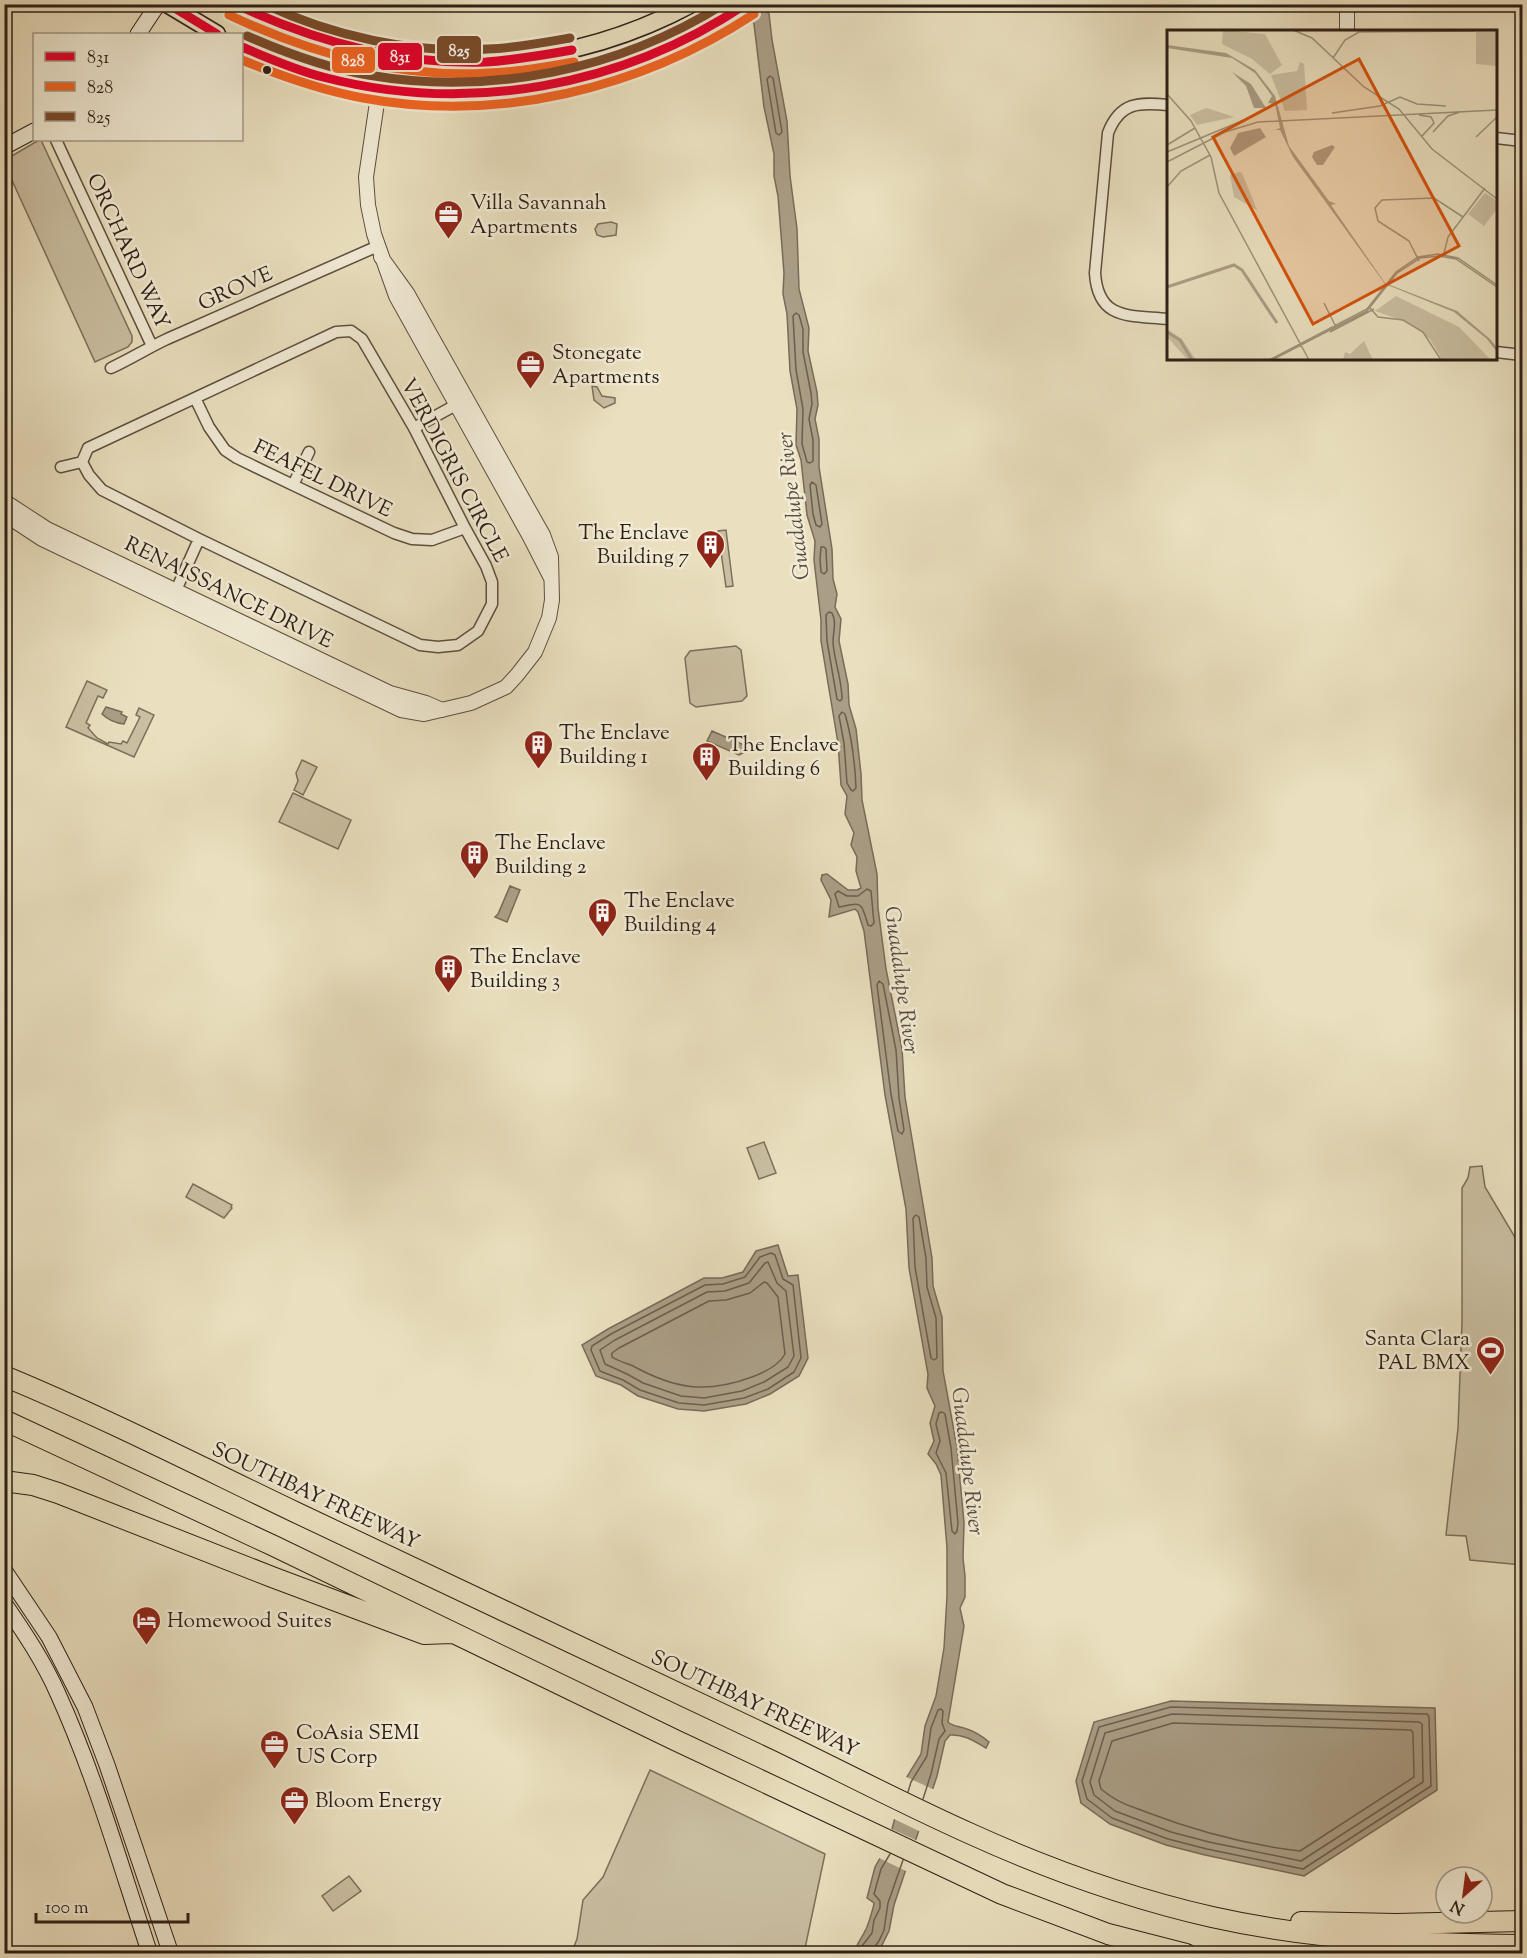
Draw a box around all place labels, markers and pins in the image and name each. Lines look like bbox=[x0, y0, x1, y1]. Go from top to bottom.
unlabelled marker bbox=[261, 64, 273, 76]
place label: Villa Savannah Apartments bbox=[470, 189, 607, 243]
office icon: Villa Savannah Apartments bbox=[433, 198, 465, 240]
place label: Stonegate Apartments bbox=[552, 339, 660, 393]
office icon: Stonegate Apartments bbox=[515, 348, 547, 390]
place label: The Enclave Building 7 bbox=[578, 519, 689, 573]
building icon: The Enclave Building 7 bbox=[694, 528, 726, 570]
place label: The Enclave Building 1 bbox=[559, 719, 670, 773]
building icon: The Enclave Building 1 bbox=[522, 728, 554, 770]
place label: The Enclave Building 6 bbox=[728, 731, 839, 785]
building icon: The Enclave Building 6 bbox=[691, 740, 723, 782]
place label: The Enclave Building 2 bbox=[495, 829, 606, 883]
building icon: The Enclave Building 2 bbox=[458, 838, 490, 880]
place label: The Enclave Building 4 bbox=[624, 887, 735, 941]
building icon: The Enclave Building 4 bbox=[587, 896, 619, 938]
place label: The Enclave Building 3 bbox=[470, 943, 581, 997]
building icon: The Enclave Building 3 bbox=[433, 952, 465, 994]
place label: Santa Clara PAL BMX bbox=[1365, 1325, 1470, 1379]
sports icon: Santa Clara PAL BMX bbox=[1475, 1334, 1507, 1376]
hotel icon: Homewood Suites bbox=[130, 1604, 162, 1646]
place label: Homewood Suites bbox=[167, 1607, 332, 1637]
place label: CoAsia SEMI US Corp bbox=[296, 1719, 420, 1773]
office icon: CoAsia SEMI US Corp bbox=[259, 1728, 291, 1770]
office icon: Bloom Energy bbox=[278, 1784, 310, 1826]
place label: Bloom Energy bbox=[315, 1787, 442, 1817]

